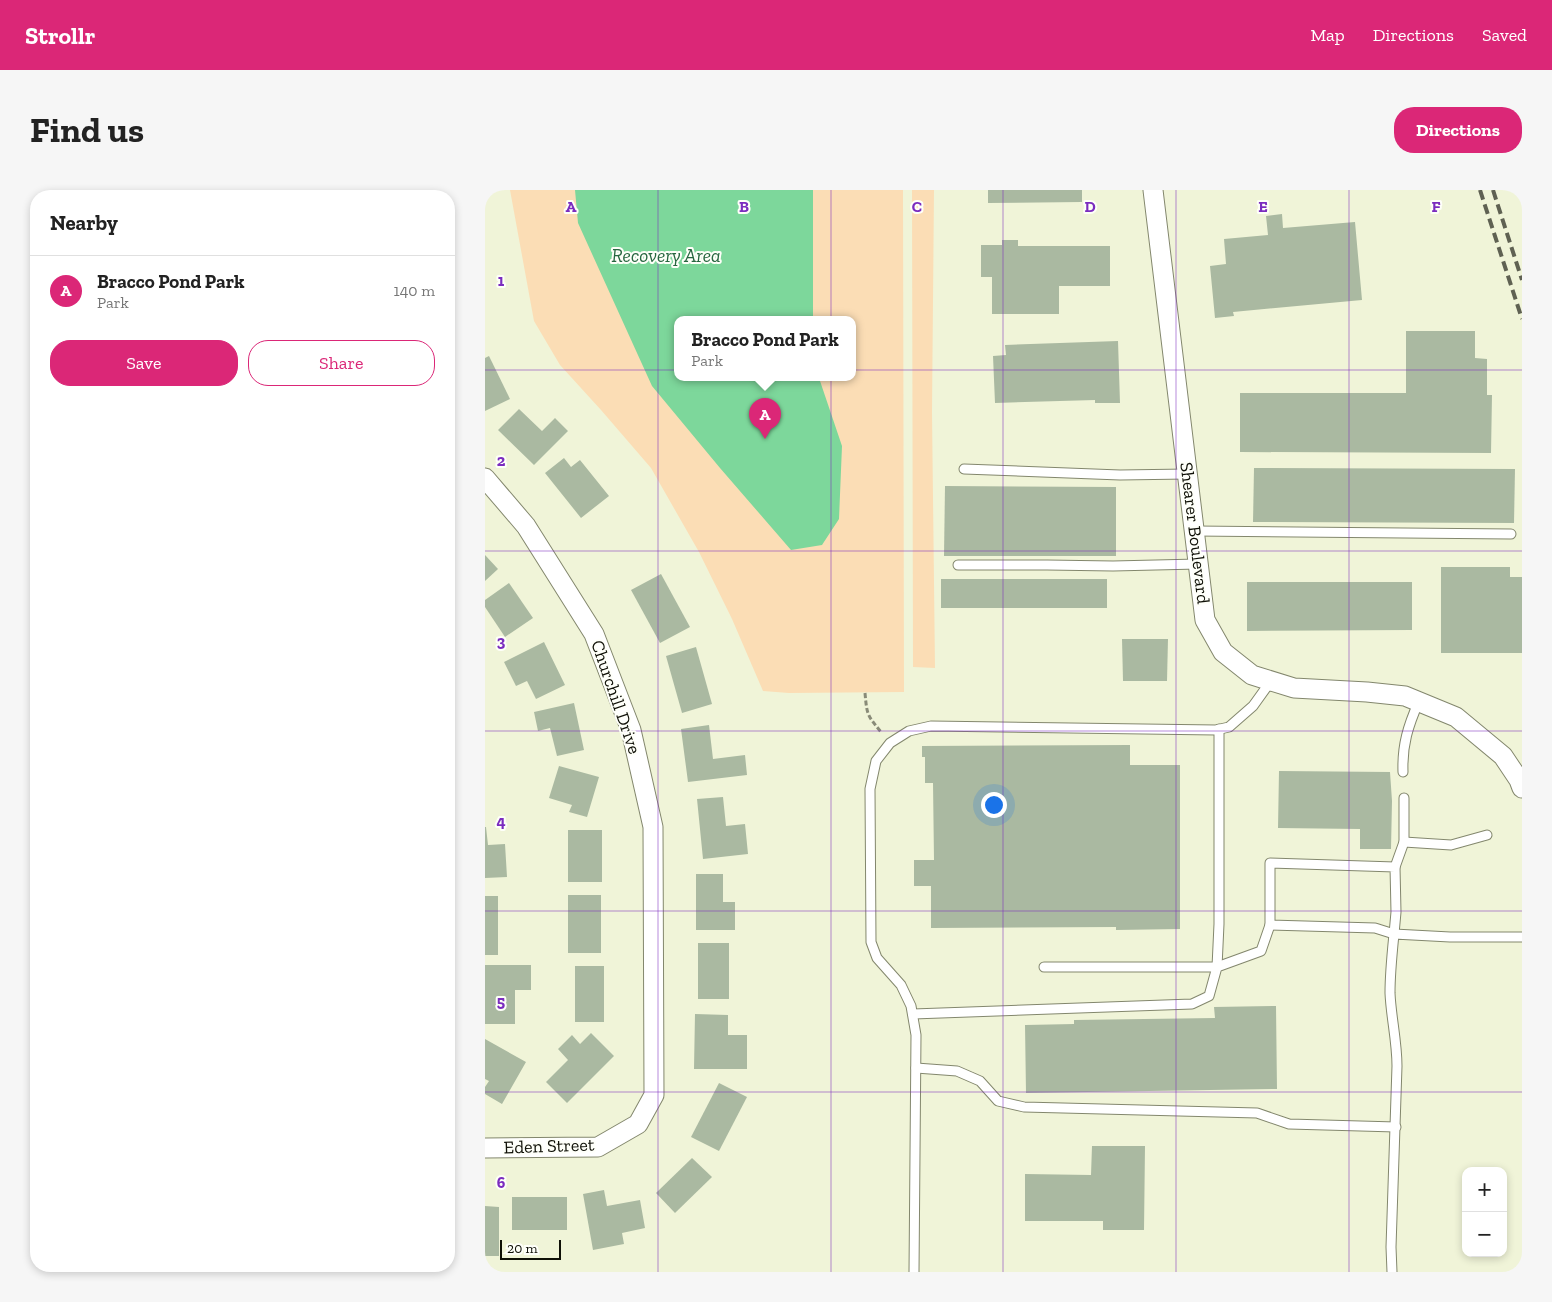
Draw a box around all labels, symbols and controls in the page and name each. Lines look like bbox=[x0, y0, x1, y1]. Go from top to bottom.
text: Strollr bbox=[25, 21, 95, 50]
text: Map bbox=[1310, 24, 1345, 46]
text: Directions bbox=[1373, 24, 1454, 46]
text: Saved bbox=[1482, 24, 1527, 46]
button: Directions bbox=[1394, 107, 1522, 153]
text: Find us bbox=[30, 109, 144, 151]
text: A bbox=[566, 197, 577, 216]
text: B bbox=[739, 197, 749, 216]
text: C bbox=[912, 197, 922, 216]
text: D bbox=[1084, 197, 1096, 216]
text: E bbox=[1258, 197, 1268, 216]
text: F bbox=[1431, 197, 1441, 216]
text: Nearby bbox=[50, 210, 118, 235]
water label: Recovery Area bbox=[611, 244, 721, 267]
text: Bracco Pond Park bbox=[97, 270, 244, 293]
text: 1 bbox=[498, 271, 505, 290]
text: A bbox=[61, 281, 72, 300]
text: 140 m bbox=[394, 281, 435, 300]
text: Park bbox=[97, 293, 129, 312]
popup bbox=[674, 316, 856, 381]
text: Bracco Pond Park bbox=[691, 328, 839, 351]
button: Save bbox=[50, 340, 238, 386]
button: Share bbox=[248, 340, 435, 386]
text: Park bbox=[691, 351, 723, 370]
pin: A bbox=[749, 398, 781, 439]
text: 2 bbox=[497, 451, 506, 470]
street label: Shearer Boulevard bbox=[1175, 461, 1215, 605]
text: 3 bbox=[497, 632, 506, 651]
street label: Churchill Drive bbox=[586, 637, 646, 757]
your location bbox=[981, 792, 1007, 818]
text: 4 bbox=[496, 812, 506, 831]
text: 5 bbox=[497, 992, 505, 1011]
street label: Eden Street bbox=[503, 1133, 595, 1159]
map controls bbox=[1462, 1167, 1507, 1257]
button: + bbox=[1462, 1167, 1507, 1212]
text: 6 bbox=[497, 1173, 506, 1192]
button: − bbox=[1462, 1212, 1507, 1257]
scale bar bbox=[500, 1237, 561, 1260]
text: 20 m bbox=[507, 1240, 538, 1257]

